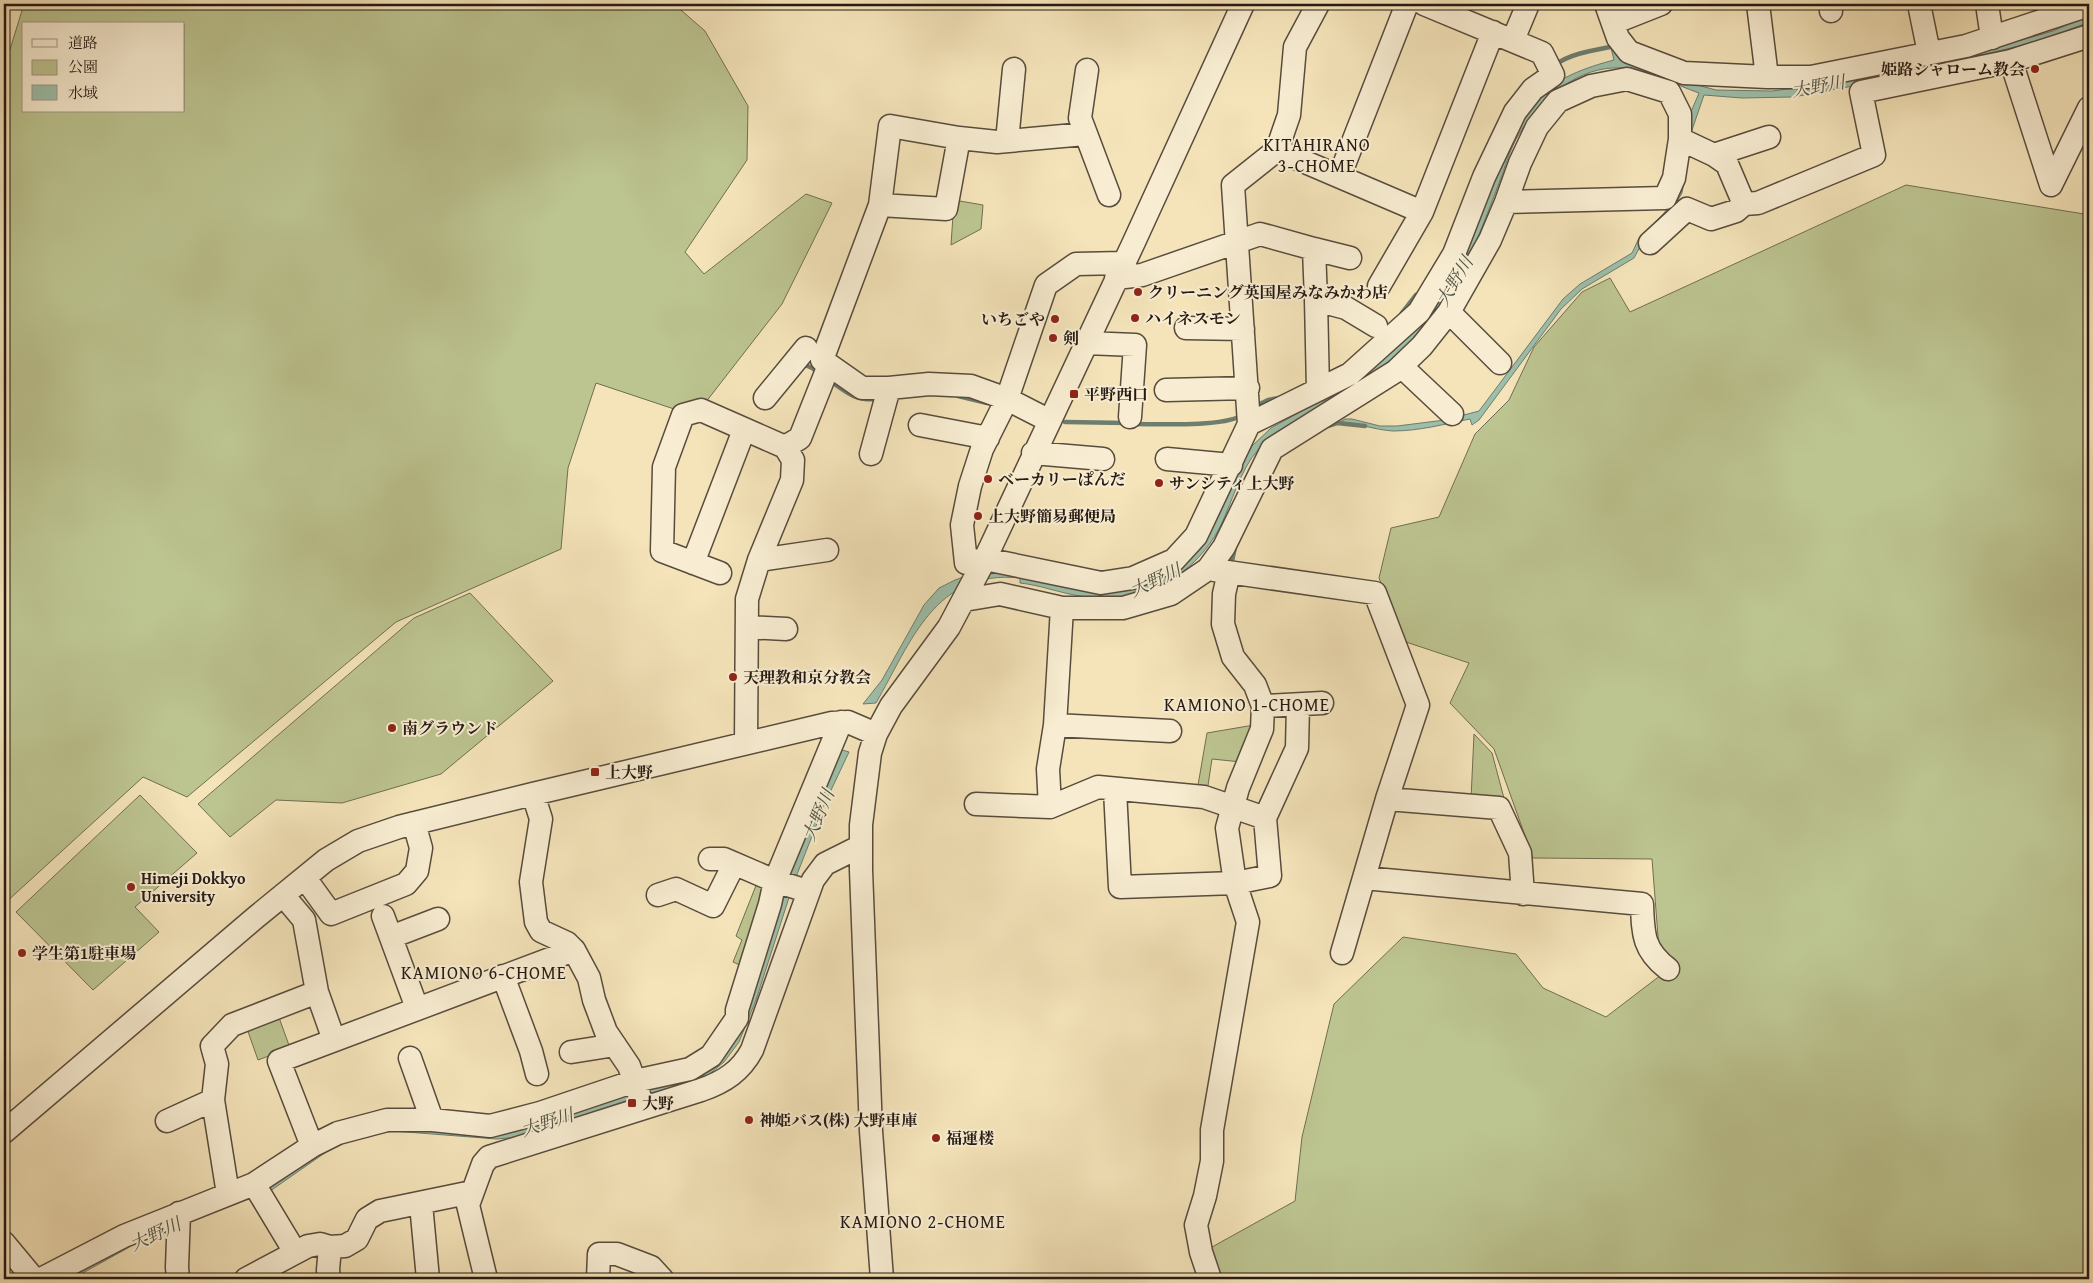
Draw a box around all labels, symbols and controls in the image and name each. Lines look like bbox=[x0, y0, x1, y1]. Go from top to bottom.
legend bbox=[22, 22, 185, 112]
text: 道路 bbox=[68, 32, 98, 53]
text: 公園 bbox=[68, 56, 98, 77]
place label: 姫路シャローム教会 bbox=[1881, 57, 2025, 81]
marker: 姫路シャローム教会 bbox=[2029, 63, 2041, 75]
water label: 大野川 bbox=[1789, 68, 1849, 104]
text: 水域 bbox=[68, 82, 98, 103]
district label: KITAHIRANO 3-CHOME bbox=[1263, 131, 1371, 179]
water label: 大野川 bbox=[1429, 249, 1481, 311]
place label: クリーニング英国屋みなみかわ店 bbox=[1148, 280, 1388, 304]
marker: クリーニング英国屋みなみかわ店 bbox=[1132, 286, 1144, 298]
place label: ハイネスモン bbox=[1145, 306, 1241, 330]
place label: いちごや bbox=[981, 307, 1045, 331]
marker: ハイネスモン bbox=[1129, 312, 1141, 324]
marker: いちごや bbox=[1049, 313, 1061, 325]
place label: 剣 bbox=[1063, 326, 1079, 350]
marker: 剣 bbox=[1047, 332, 1059, 344]
place label: 平野西口 bbox=[1084, 382, 1148, 406]
marker: 平野西口 bbox=[1068, 388, 1080, 400]
place label: ベーカリーぱんだ bbox=[998, 467, 1126, 491]
place label: サンシティ上大野 bbox=[1169, 471, 1295, 495]
marker: ベーカリーぱんだ bbox=[982, 473, 994, 485]
marker: サンシティ上大野 bbox=[1153, 477, 1165, 489]
place label: 上大野簡易郵便局 bbox=[988, 504, 1116, 528]
marker: 上大野簡易郵便局 bbox=[972, 510, 984, 522]
water label: 大野川 bbox=[1125, 556, 1187, 604]
place label: 天理教和京分教会 bbox=[743, 665, 871, 689]
marker: 天理教和京分教会 bbox=[727, 671, 739, 683]
district label: KAMIONO 1-CHOME bbox=[1164, 691, 1330, 718]
place label: 南グラウンド bbox=[402, 716, 498, 740]
marker: 南グラウンド bbox=[386, 722, 398, 734]
place label: 上大野 bbox=[605, 760, 653, 784]
marker: 上大野 bbox=[589, 766, 601, 778]
water label: 大野川 bbox=[795, 783, 842, 845]
place label: Himeji Dokkyo University bbox=[141, 866, 246, 908]
marker: Himeji Dokkyo University bbox=[125, 881, 137, 893]
place label: 学生第1駐車場 bbox=[32, 941, 136, 965]
marker: 学生第1駐車場 bbox=[16, 947, 28, 959]
district label: KAMIONO 6-CHOME bbox=[401, 959, 567, 986]
place label: 大野 bbox=[642, 1091, 674, 1115]
marker: 大野 bbox=[626, 1097, 638, 1109]
water label: 大野川 bbox=[517, 1100, 579, 1143]
place label: 神姫バス(株) 大野車庫 bbox=[759, 1108, 917, 1132]
marker: 神姫バス(株) 大野車庫 bbox=[743, 1114, 755, 1126]
place label: 福運楼 bbox=[945, 1126, 994, 1150]
marker: 福運楼 bbox=[930, 1132, 942, 1144]
district label: KAMIONO 2-CHOME bbox=[840, 1208, 1006, 1235]
water label: 大野川 bbox=[125, 1210, 187, 1258]

